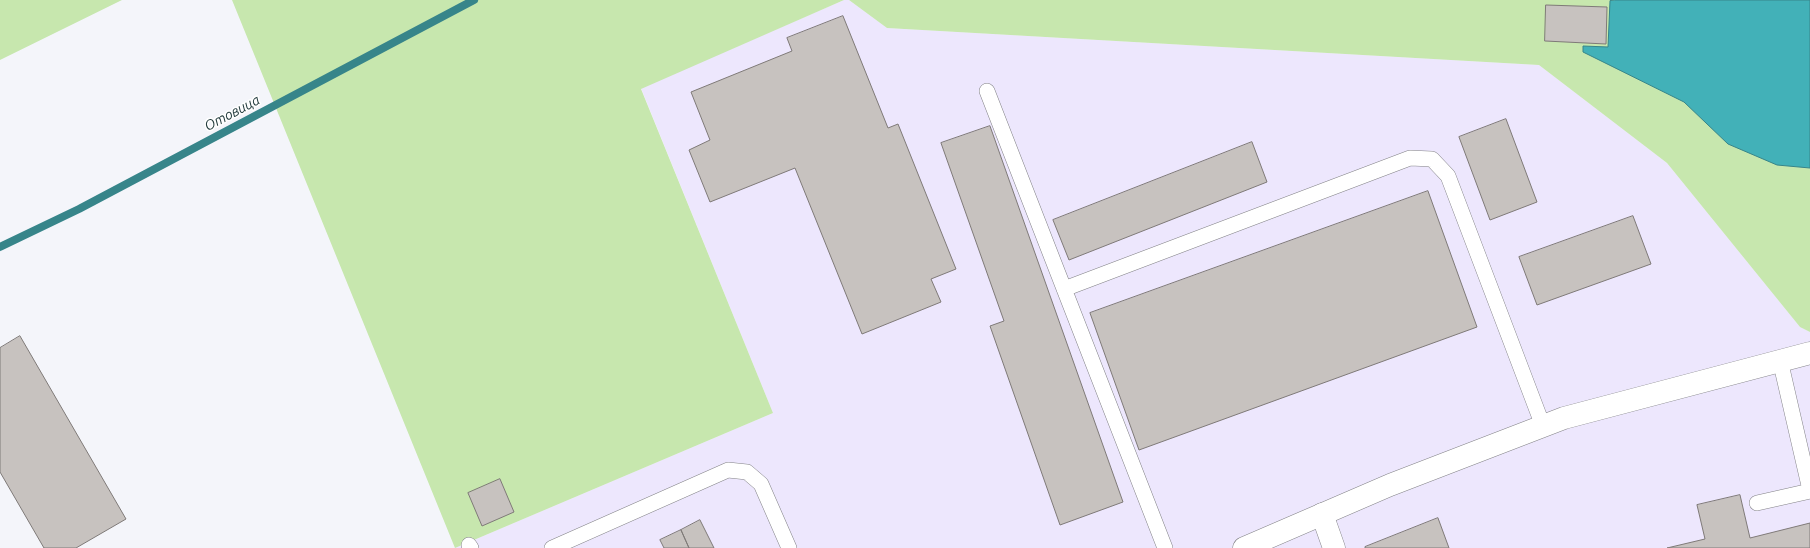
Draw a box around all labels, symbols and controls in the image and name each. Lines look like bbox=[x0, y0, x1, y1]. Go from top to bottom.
water label: Отовица bbox=[201, 91, 263, 135]

